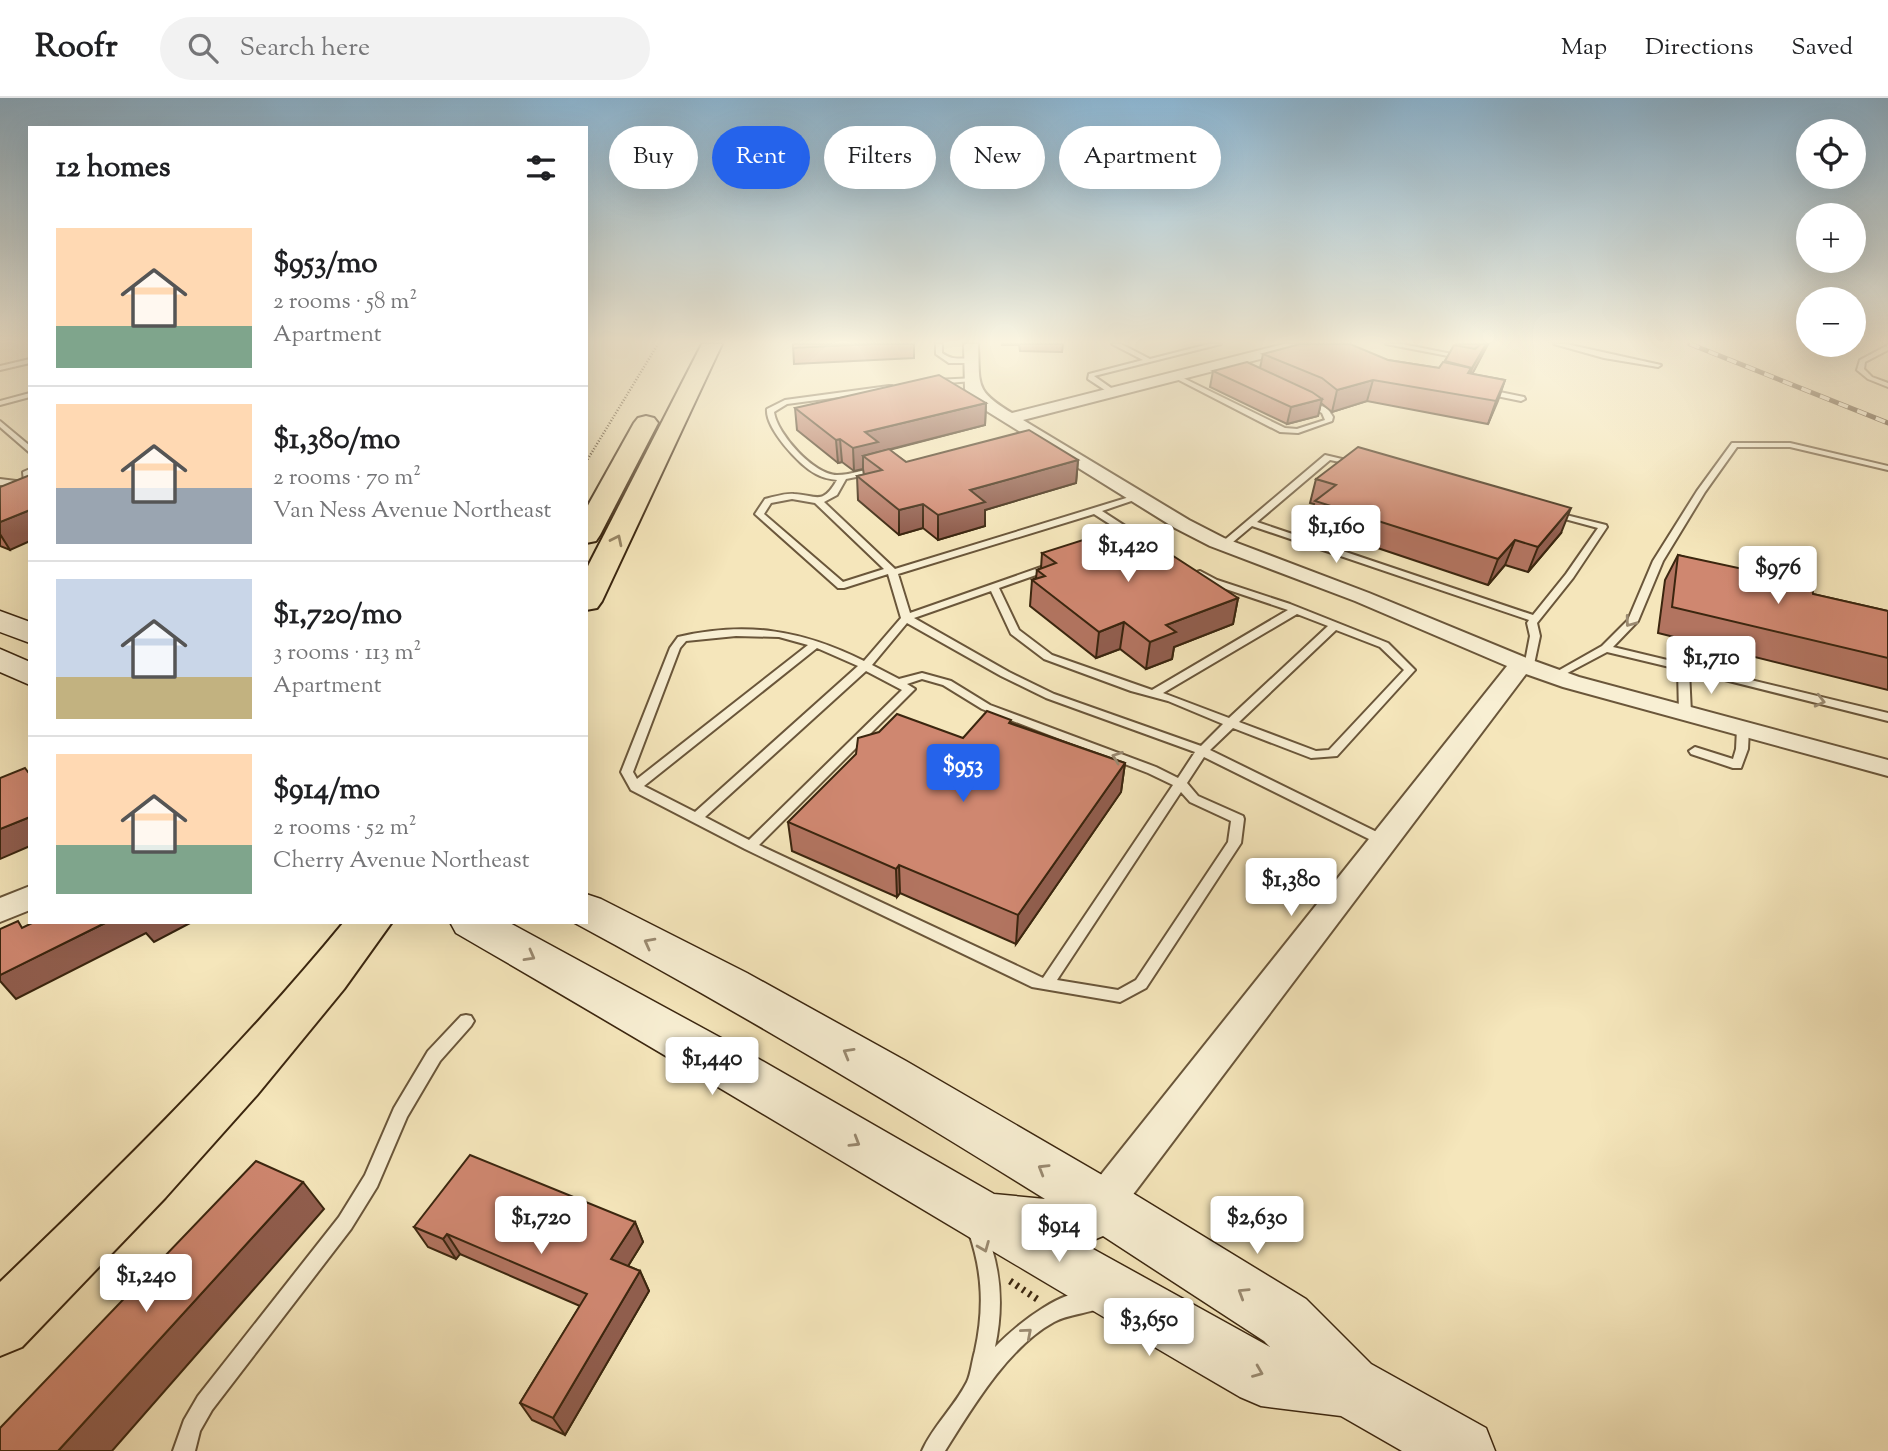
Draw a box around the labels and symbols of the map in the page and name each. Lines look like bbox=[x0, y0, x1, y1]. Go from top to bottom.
pin: $1,160 bbox=[1279, 505, 1393, 565]
pin: $1,420 bbox=[1071, 524, 1185, 584]
one-way arrow bbox=[608, 535, 622, 547]
pin: $976 bbox=[1737, 546, 1819, 606]
one-way arrow bbox=[1626, 614, 1638, 627]
pin: $1,710 bbox=[1654, 636, 1768, 696]
one-way arrow bbox=[1814, 693, 1826, 707]
pin: $953 bbox=[922, 744, 1004, 804]
one-way arrow bbox=[1111, 751, 1123, 765]
pin: $1,380 bbox=[1234, 858, 1348, 918]
one-way arrow bbox=[644, 937, 656, 951]
one-way arrow bbox=[523, 948, 535, 961]
pin: $1,440 bbox=[655, 1038, 769, 1097]
one-way arrow bbox=[842, 1048, 855, 1061]
one-way arrow bbox=[848, 1134, 861, 1147]
one-way arrow bbox=[1038, 1164, 1051, 1177]
pin: $1,720 bbox=[484, 1196, 598, 1256]
pin: $2,630 bbox=[1200, 1196, 1314, 1256]
pin: $914 bbox=[1018, 1204, 1100, 1264]
one-way arrow bbox=[976, 1240, 990, 1252]
pin: $1,240 bbox=[89, 1254, 203, 1314]
one-way arrow bbox=[1237, 1289, 1250, 1302]
pin: $3,650 bbox=[1092, 1298, 1206, 1358]
one-way arrow bbox=[1018, 1329, 1031, 1341]
one-way arrow bbox=[1251, 1364, 1263, 1378]

